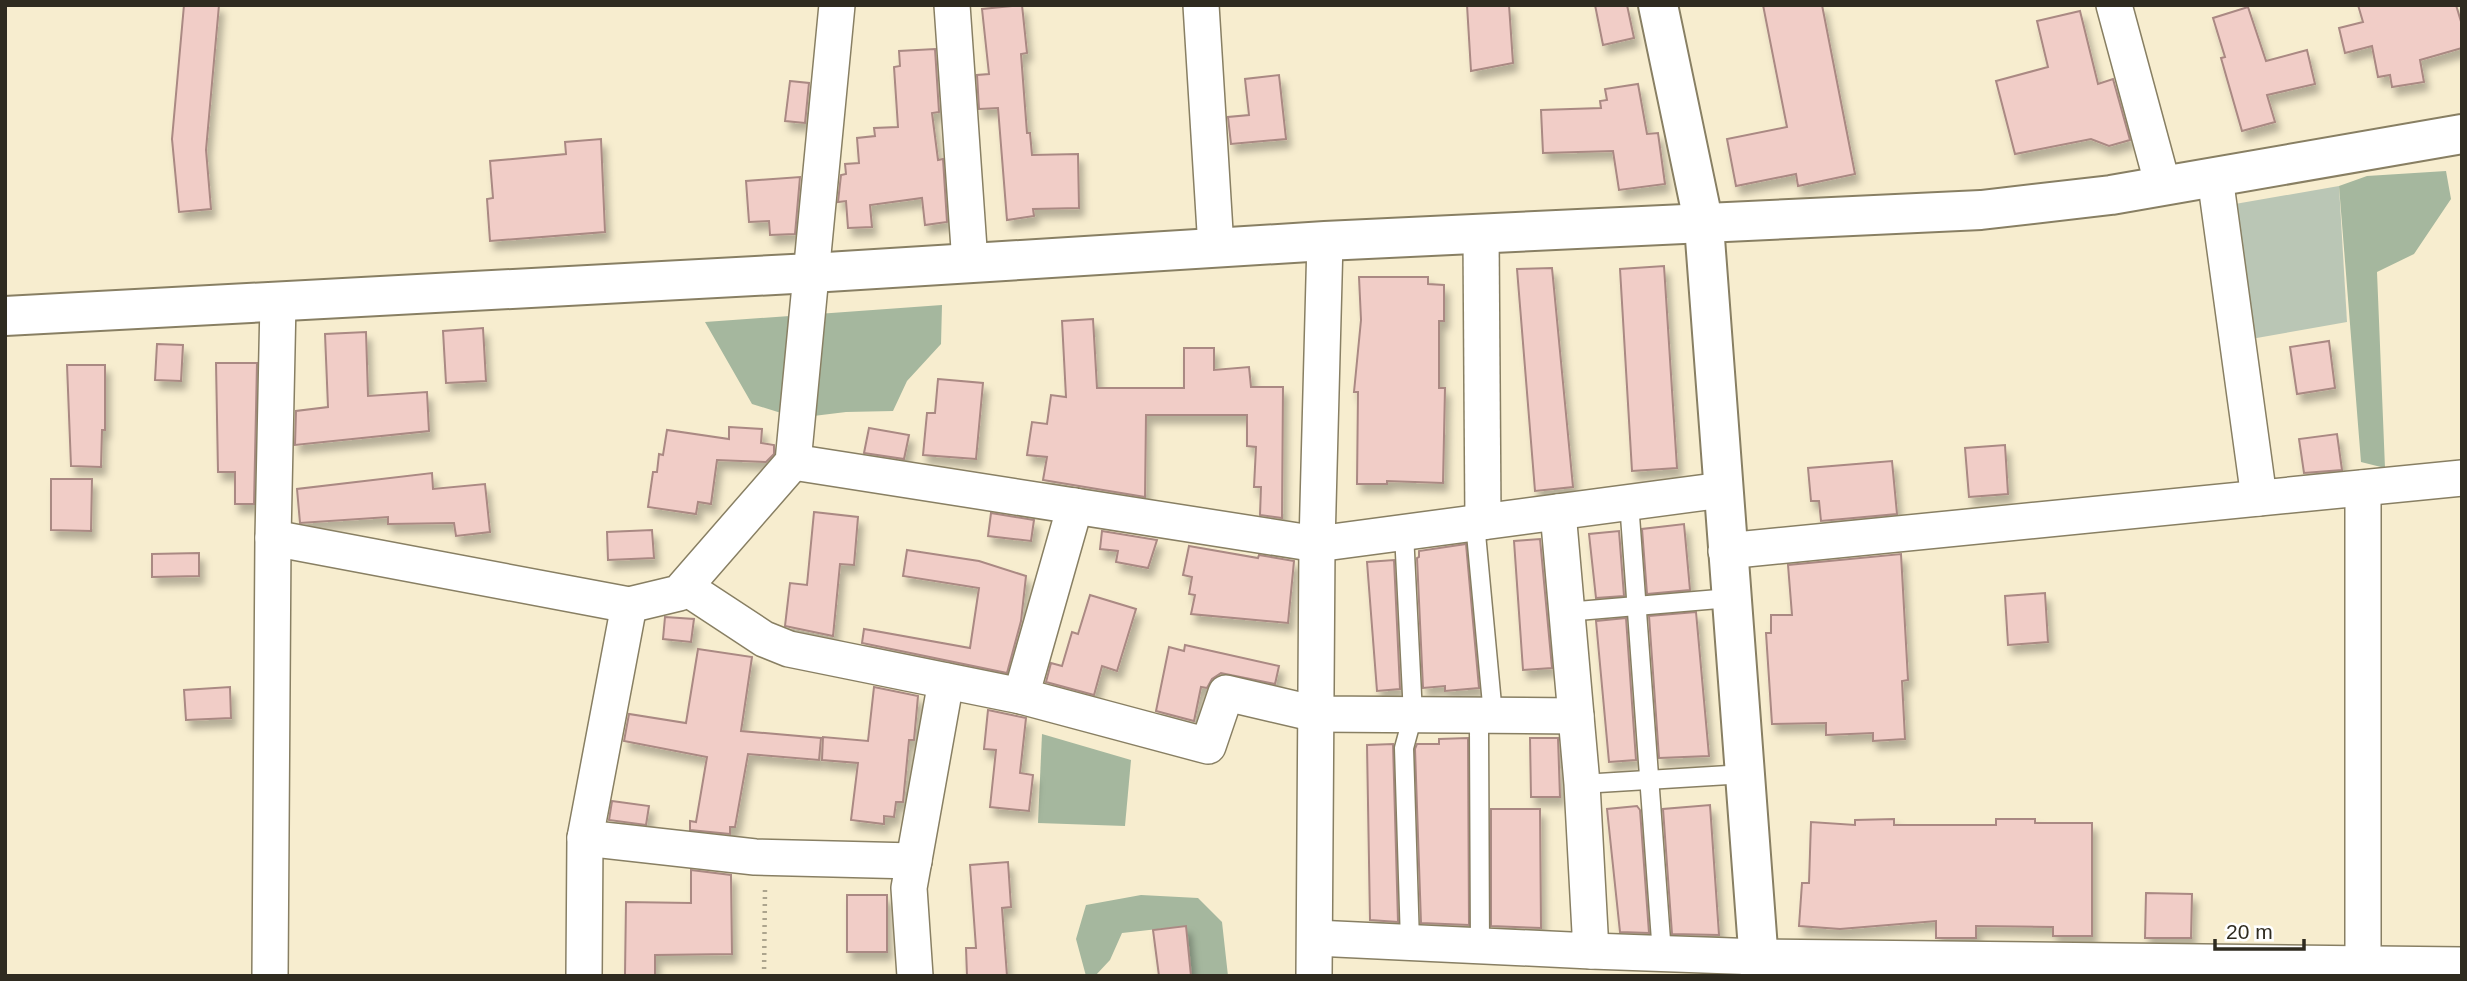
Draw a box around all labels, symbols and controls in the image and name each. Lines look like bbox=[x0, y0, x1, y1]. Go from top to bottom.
scale bar bbox=[2215, 908, 2304, 952]
text: 20 m bbox=[2226, 920, 2273, 943]

